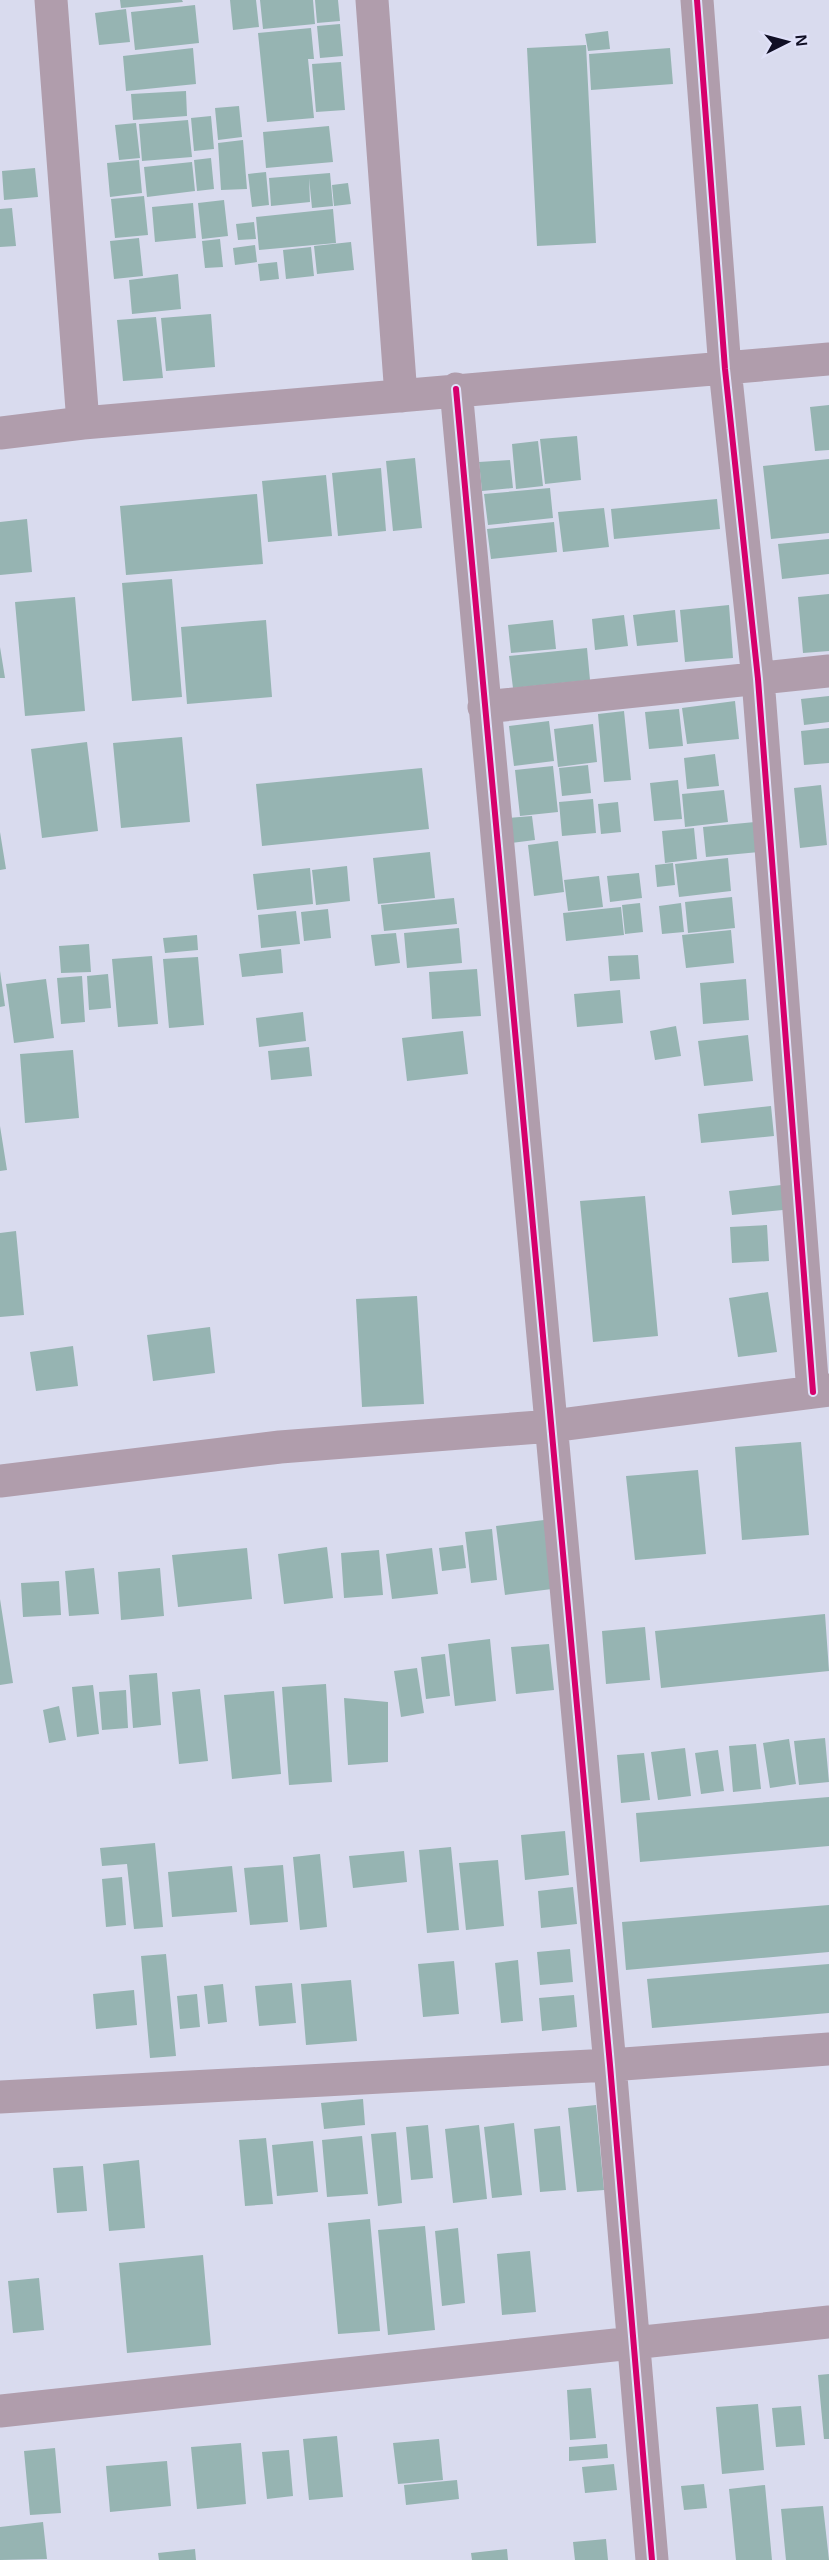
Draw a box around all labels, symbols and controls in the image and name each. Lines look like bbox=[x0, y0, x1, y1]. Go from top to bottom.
north arrow bbox=[757, 12, 817, 72]
text: N bbox=[792, 34, 810, 47]

